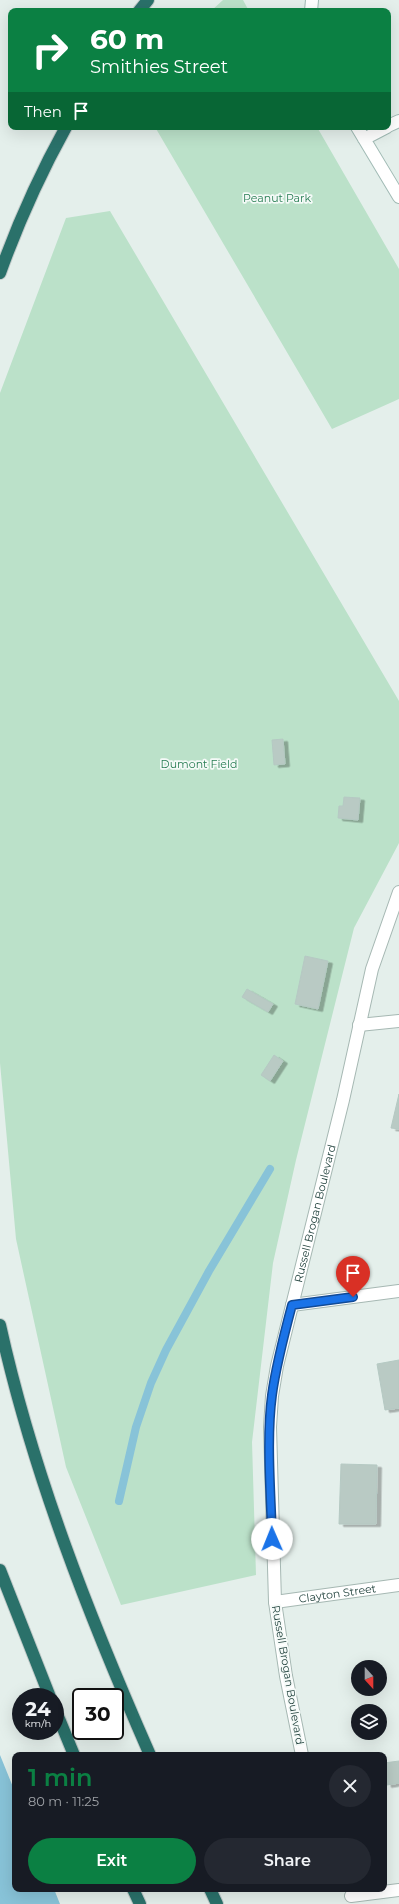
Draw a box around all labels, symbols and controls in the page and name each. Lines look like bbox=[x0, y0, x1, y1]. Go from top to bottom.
text: 60 m bbox=[90, 22, 164, 56]
icon: right bbox=[24, 24, 76, 76]
text: Smithies Street bbox=[90, 56, 228, 78]
icon: arrive bbox=[70, 100, 92, 122]
text: Then bbox=[24, 102, 62, 121]
park label: Peanut Park bbox=[243, 191, 311, 205]
park label: Dumont Field bbox=[161, 757, 237, 771]
street label: Russell Brogan Boulevard bbox=[291, 1143, 339, 1284]
pin bbox=[336, 1256, 370, 1297]
icon: arrive bbox=[342, 1262, 364, 1284]
position arrow bbox=[251, 1518, 293, 1560]
street label: Clayton Street bbox=[298, 1581, 377, 1606]
street label: Russell Brogan Boulevard bbox=[269, 1604, 307, 1746]
north arrow bbox=[351, 1660, 387, 1696]
map controls bbox=[351, 1660, 387, 1740]
speed limit sign: 30 bbox=[72, 1688, 124, 1740]
text: 24 bbox=[25, 1697, 51, 1721]
button: layers bbox=[351, 1704, 387, 1740]
text: km/h bbox=[25, 1717, 51, 1730]
text: 1 min bbox=[28, 1763, 92, 1792]
button: close bbox=[329, 1765, 371, 1807]
text: 80 m · 11:25 bbox=[28, 1793, 99, 1809]
button: Exit bbox=[28, 1838, 196, 1884]
button: Share bbox=[204, 1838, 371, 1884]

